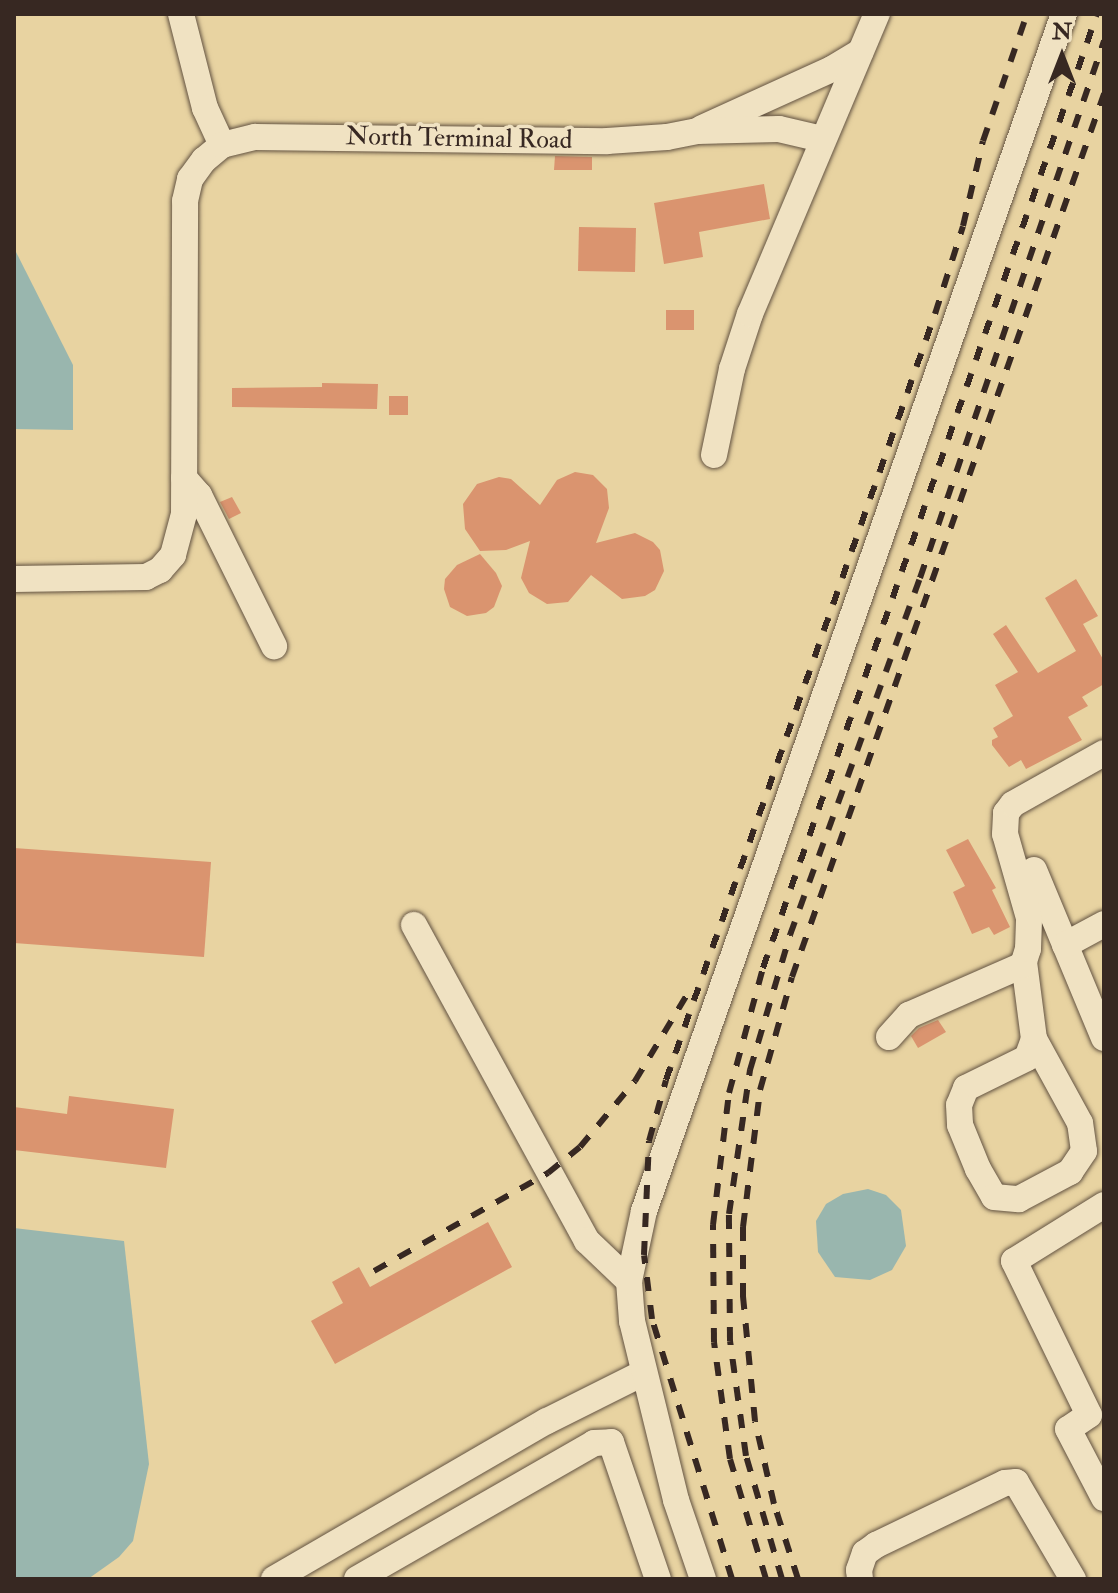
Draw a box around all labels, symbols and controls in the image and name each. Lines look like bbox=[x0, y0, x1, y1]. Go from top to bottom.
north arrow bbox=[1022, 16, 1102, 96]
text: N bbox=[1052, 18, 1072, 46]
street label: North Terminal Road bbox=[345, 121, 573, 157]

